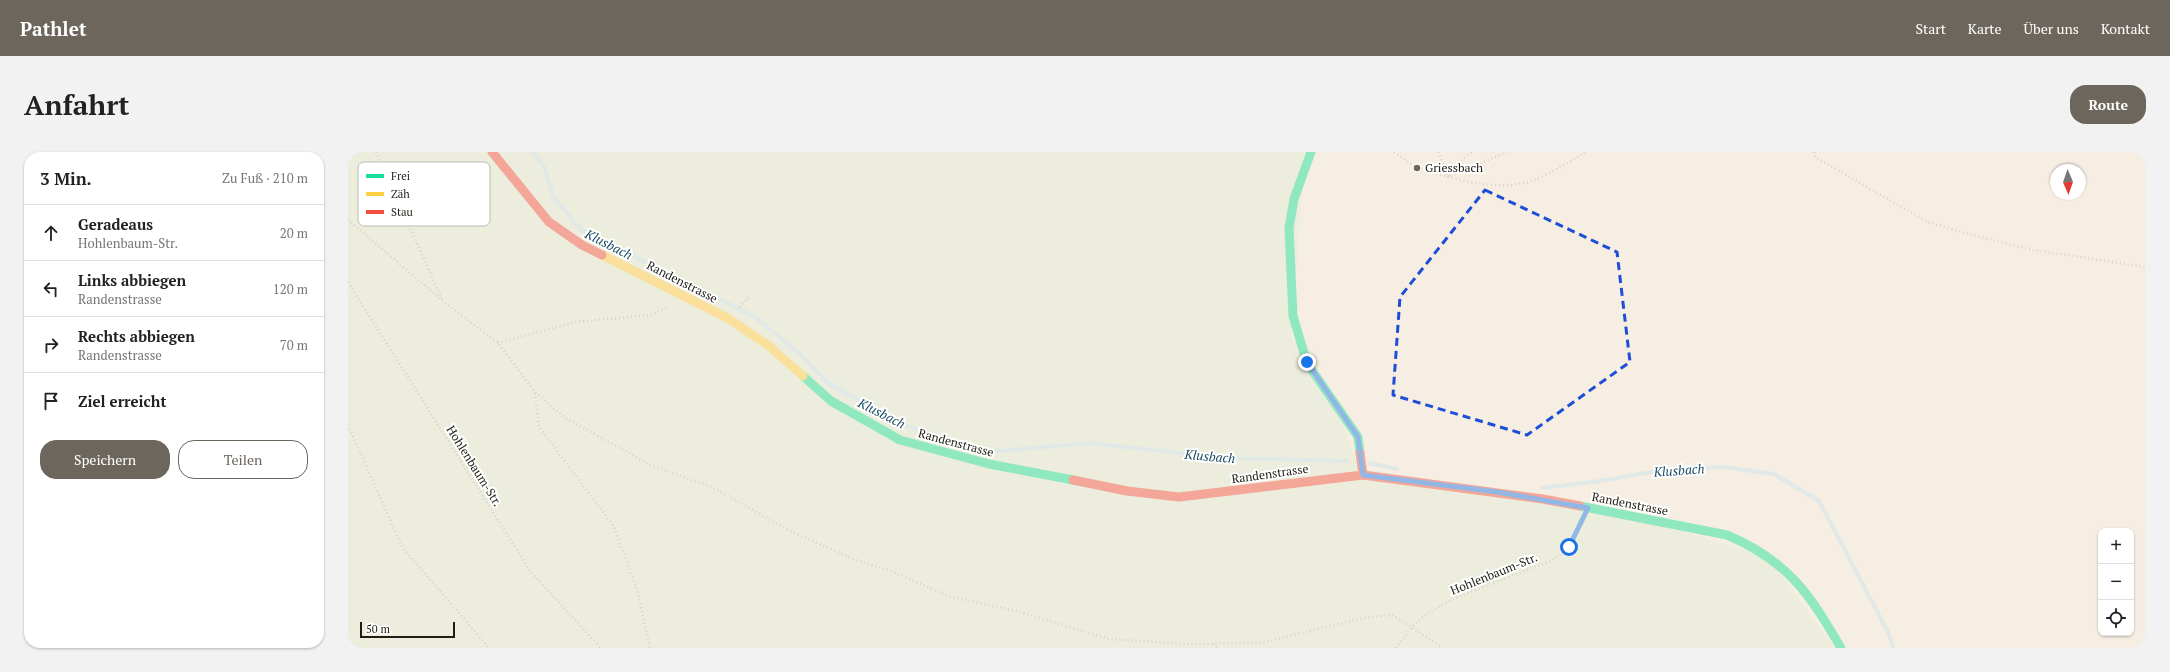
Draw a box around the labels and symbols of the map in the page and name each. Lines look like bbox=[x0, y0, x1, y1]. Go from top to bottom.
place label: Griessbach bbox=[1425, 160, 1483, 175]
legend bbox=[358, 162, 490, 226]
marker: Griessbach bbox=[1412, 163, 1422, 173]
north arrow bbox=[2050, 164, 2086, 200]
text: Frei bbox=[391, 169, 410, 183]
text: Zäh bbox=[391, 187, 410, 201]
text: Stau bbox=[391, 205, 414, 219]
water label: Klusbach bbox=[581, 224, 636, 264]
street label: Randenstrasse bbox=[644, 257, 720, 306]
route end bbox=[1298, 353, 1316, 371]
water label: Klusbach bbox=[854, 393, 909, 433]
street label: Hohlenbaum-Str. bbox=[444, 423, 505, 509]
street label: Randenstrasse bbox=[917, 425, 995, 460]
water label: Klusbach bbox=[1183, 445, 1236, 467]
water label: Klusbach bbox=[1652, 459, 1705, 481]
street label: Randenstrasse bbox=[1231, 461, 1309, 486]
street label: Randenstrasse bbox=[1591, 489, 1670, 518]
route start bbox=[1560, 538, 1578, 556]
street label: Hohlenbaum-Str. bbox=[1448, 549, 1540, 598]
scale bar bbox=[360, 620, 455, 639]

